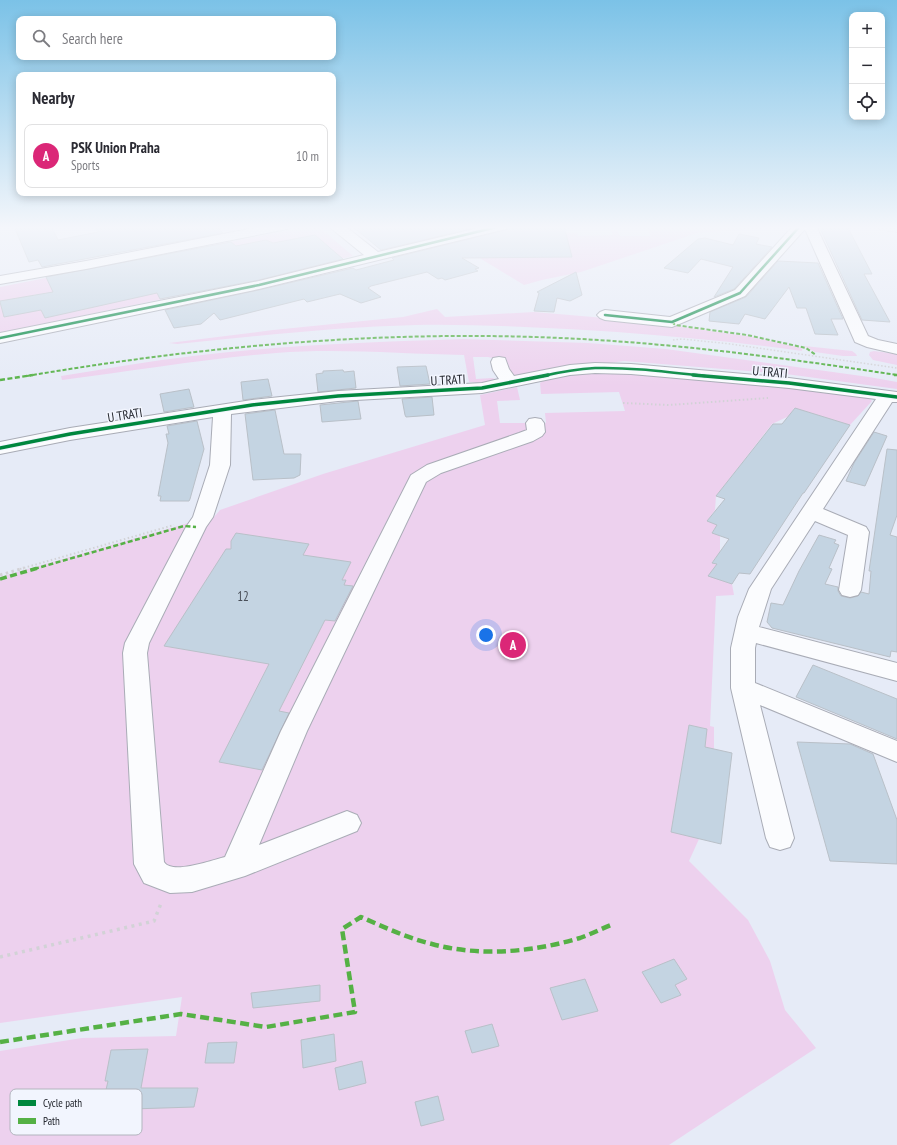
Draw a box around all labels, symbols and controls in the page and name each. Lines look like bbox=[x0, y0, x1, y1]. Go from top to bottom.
map controls bbox=[849, 12, 885, 120]
button: + bbox=[849, 12, 885, 48]
search box bbox=[16, 16, 336, 60]
icon: search bbox=[30, 27, 52, 49]
text: Search here bbox=[62, 29, 123, 48]
button: − bbox=[849, 48, 885, 84]
button: locate bbox=[849, 84, 885, 120]
text: Nearby bbox=[32, 87, 75, 109]
text: PSK Union Praha bbox=[71, 138, 160, 157]
text: A bbox=[43, 148, 49, 165]
text: 10 m bbox=[296, 148, 319, 165]
text: Sports bbox=[71, 157, 100, 174]
street label: U TRATI bbox=[752, 362, 788, 382]
street label: U TRATI bbox=[430, 371, 466, 389]
street label: U TRATI bbox=[106, 404, 144, 426]
house number: 12 bbox=[237, 588, 249, 605]
your location bbox=[476, 625, 496, 645]
pin: A bbox=[500, 630, 526, 660]
legend bbox=[10, 1089, 142, 1135]
text: Cycle path bbox=[43, 1096, 82, 1110]
text: Path bbox=[43, 1114, 60, 1128]

